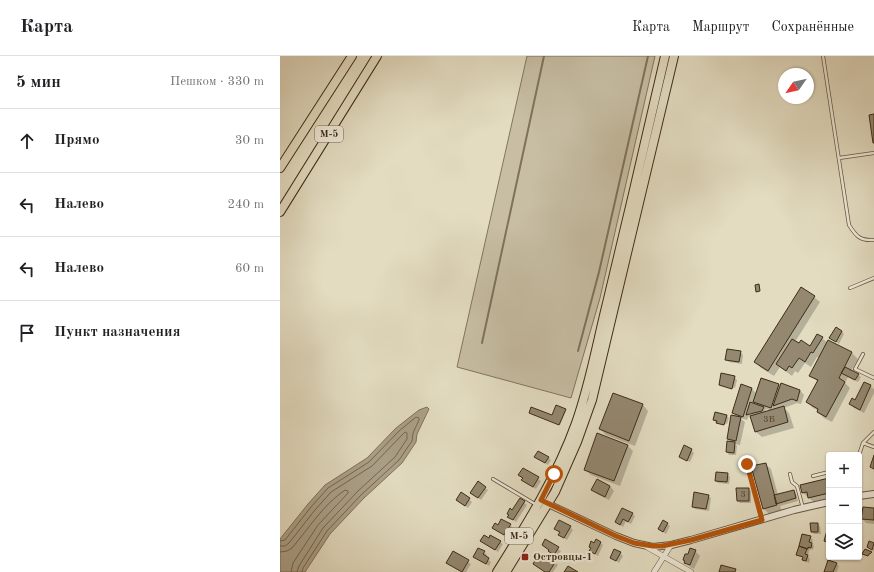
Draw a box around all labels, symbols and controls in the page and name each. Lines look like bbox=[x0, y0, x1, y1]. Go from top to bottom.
text: Карта bbox=[20, 18, 73, 37]
text: Карта bbox=[632, 20, 670, 34]
text: Маршрут bbox=[692, 20, 749, 34]
text: Сохранённые bbox=[771, 20, 854, 34]
north arrow bbox=[778, 68, 814, 104]
text: 5 мин bbox=[16, 74, 61, 91]
text: Пешком · 330 m bbox=[170, 75, 264, 88]
road number: М-5 bbox=[315, 126, 343, 142]
icon: ahead bbox=[16, 130, 38, 152]
text: Прямо bbox=[54, 133, 100, 148]
text: 30 m bbox=[235, 134, 264, 147]
icon: left bbox=[16, 194, 38, 216]
text: Налево bbox=[54, 197, 104, 212]
text: 240 m bbox=[227, 198, 264, 211]
icon: left bbox=[16, 258, 38, 280]
text: Налево bbox=[54, 261, 104, 276]
text: 60 m bbox=[235, 262, 264, 275]
icon: arrive bbox=[16, 322, 38, 344]
text: Пункт назначения bbox=[54, 325, 181, 340]
house number: 3Б bbox=[763, 415, 775, 424]
map controls bbox=[826, 452, 862, 560]
button: + bbox=[826, 452, 862, 488]
route end bbox=[738, 455, 756, 473]
route start bbox=[545, 465, 563, 483]
button: − bbox=[826, 488, 862, 524]
house number: 3 bbox=[740, 490, 746, 499]
button: layers bbox=[826, 524, 862, 560]
road number: М-5 bbox=[505, 528, 533, 544]
marker: Островцы-1 bbox=[520, 552, 530, 562]
place label: Островцы-1 bbox=[533, 552, 593, 563]

